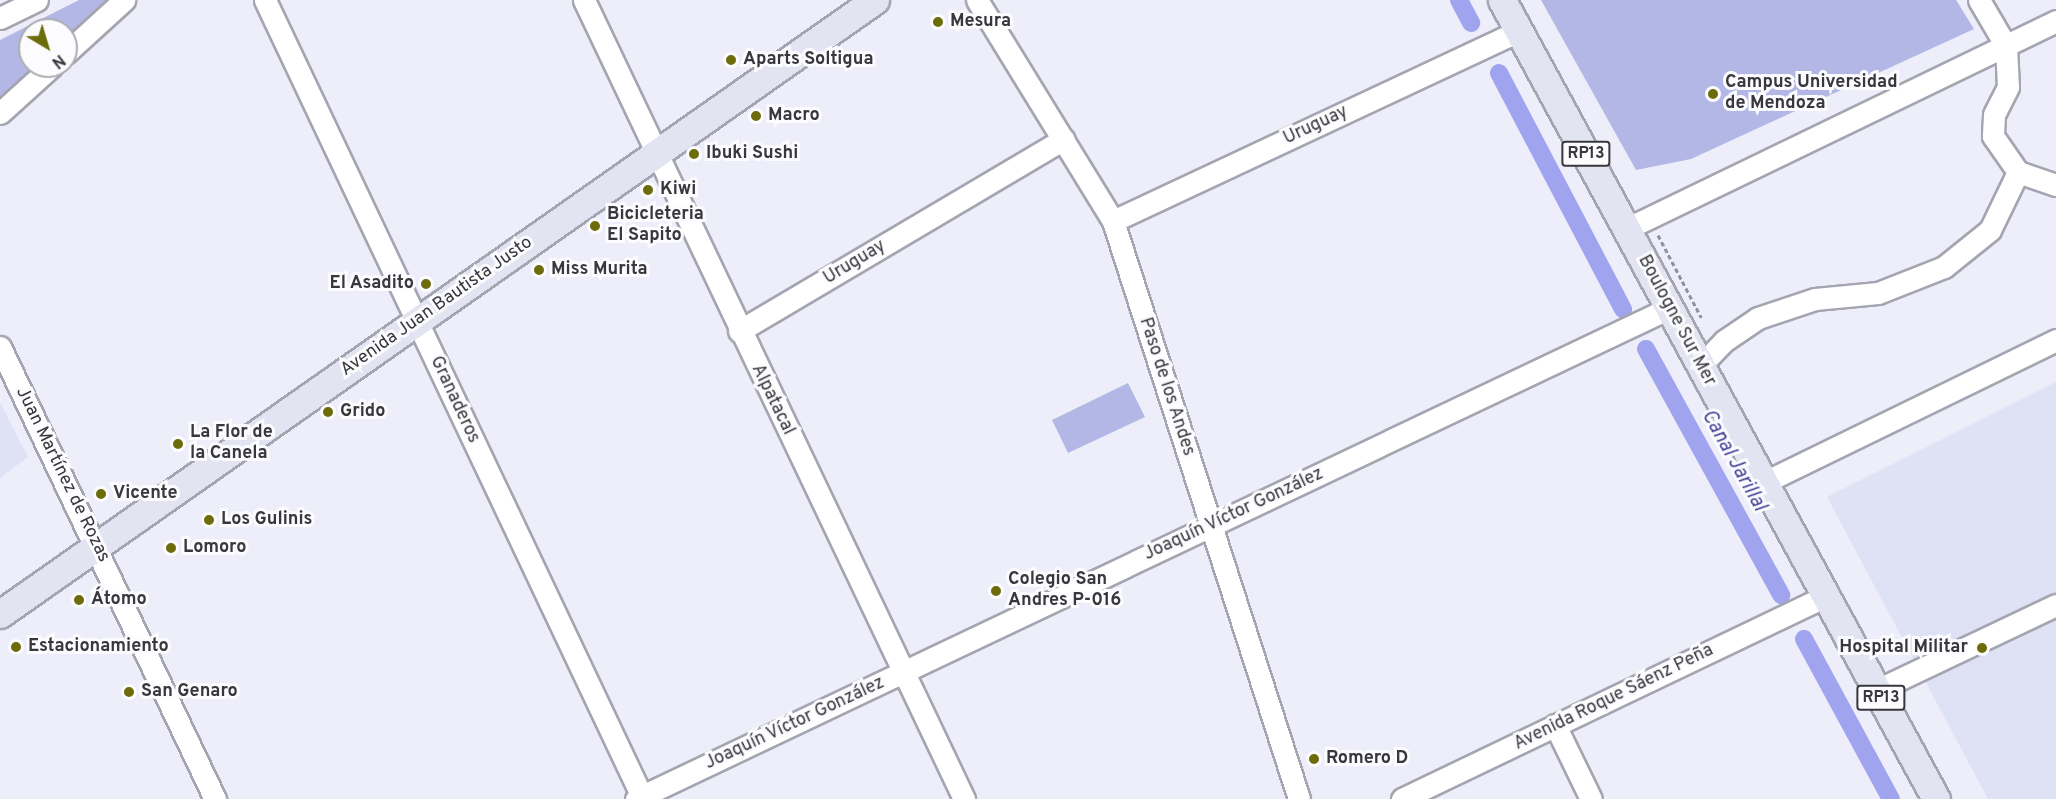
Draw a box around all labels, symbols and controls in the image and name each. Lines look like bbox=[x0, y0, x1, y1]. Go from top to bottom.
place label: Mesura bbox=[950, 11, 1011, 33]
marker: Mesura bbox=[931, 15, 945, 29]
north arrow bbox=[18, 18, 78, 78]
text: N bbox=[47, 49, 69, 72]
place label: Aparts Soltigua bbox=[743, 49, 873, 71]
marker: Aparts Soltigua bbox=[724, 53, 738, 67]
place label: Campus Universidad de Mendoza bbox=[1725, 73, 1898, 116]
marker: Campus Universidad de Mendoza bbox=[1706, 87, 1720, 101]
street label: Uruguay bbox=[1280, 102, 1352, 150]
place label: Macro bbox=[768, 105, 820, 127]
marker: Macro bbox=[749, 109, 763, 123]
road number: RP13 bbox=[1560, 141, 1612, 167]
place label: Ibuki Sushi bbox=[706, 143, 798, 165]
marker: Ibuki Sushi bbox=[687, 147, 701, 161]
place label: Kiwi bbox=[660, 179, 696, 201]
marker: Kiwi bbox=[641, 183, 655, 197]
place label: Bicicleteria El Sapito bbox=[607, 205, 704, 248]
marker: Bicicleteria El Sapito bbox=[588, 219, 602, 233]
street label: Avenida Juan Bautista Justo bbox=[337, 232, 537, 382]
street label: Uruguay bbox=[820, 236, 890, 290]
street label: Boulogne Sur Mer bbox=[1632, 252, 1720, 390]
place label: Miss Murita bbox=[551, 259, 648, 281]
marker: Miss Murita bbox=[532, 263, 546, 277]
place label: El Asadito bbox=[329, 273, 414, 295]
marker: El Asadito bbox=[419, 277, 433, 291]
street label: Paso de los Andes bbox=[1133, 315, 1199, 459]
street label: Granaderos bbox=[424, 353, 484, 447]
street label: Alpatacal bbox=[746, 361, 798, 439]
street label: Juan Martínez de Rozas bbox=[10, 384, 114, 566]
place label: Grido bbox=[340, 401, 385, 423]
marker: Grido bbox=[321, 405, 335, 419]
water label: Canal Jarillal bbox=[1695, 406, 1771, 516]
place label: La Flor de la Canela bbox=[190, 423, 273, 466]
marker: La Flor de la Canela bbox=[171, 437, 185, 451]
street label: Joaquín Víctor González bbox=[1140, 464, 1328, 566]
place label: Vicente bbox=[113, 483, 178, 505]
marker: Vicente bbox=[94, 487, 108, 501]
place label: Los Gulinis bbox=[221, 509, 312, 531]
marker: Los Gulinis bbox=[202, 513, 216, 527]
place label: Lomoro bbox=[183, 537, 246, 559]
marker: Lomoro bbox=[164, 541, 178, 555]
place label: Colegio San Andres P-016 bbox=[1008, 570, 1121, 612]
marker: Colegio San Andres P-016 bbox=[989, 584, 1003, 598]
place label: Átomo bbox=[91, 589, 147, 611]
marker: Átomo bbox=[72, 593, 86, 607]
place label: Estacionamiento bbox=[28, 636, 169, 658]
place label: Hospital Militar bbox=[1839, 637, 1968, 659]
marker: Hospital Militar bbox=[1973, 639, 1991, 657]
marker: Estacionamiento bbox=[9, 640, 23, 654]
street label: Avenida Roque Sáenz Peña bbox=[1511, 640, 1717, 756]
street label: Joaquín Víctor González bbox=[701, 673, 889, 775]
place label: San Genaro bbox=[141, 681, 238, 703]
marker: San Genaro bbox=[122, 685, 136, 699]
road number: RP13 bbox=[1856, 685, 1906, 711]
place label: Romero D bbox=[1326, 748, 1408, 770]
marker: Romero D bbox=[1307, 752, 1321, 766]

